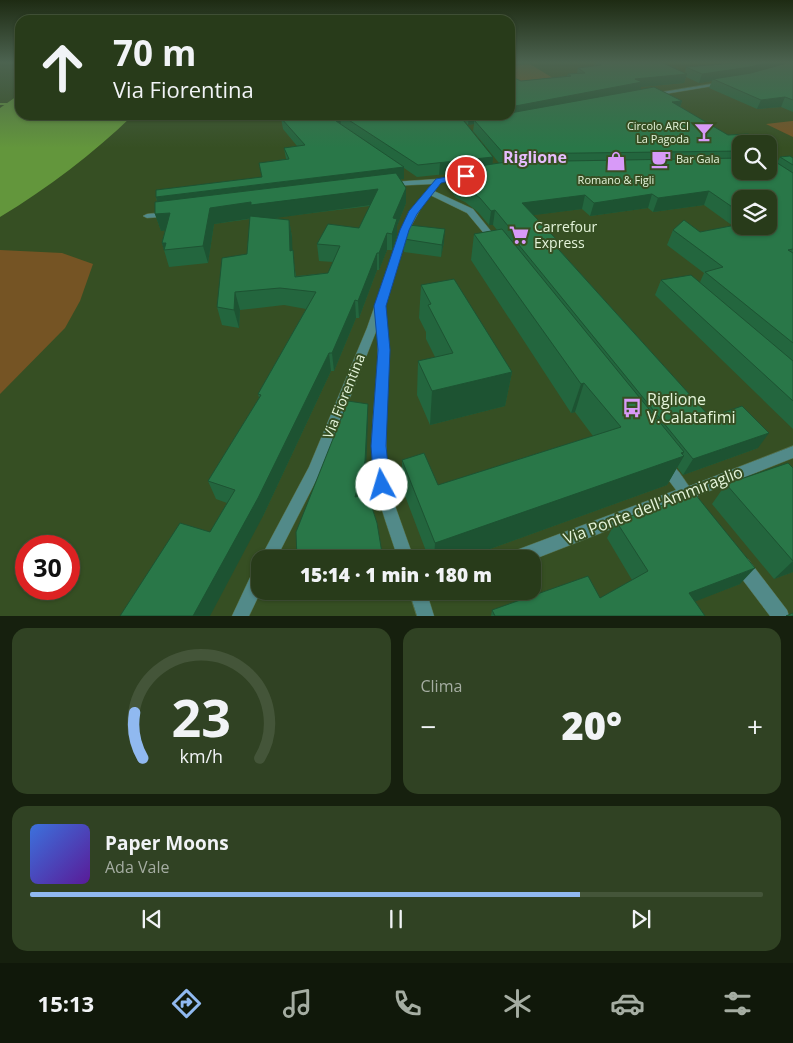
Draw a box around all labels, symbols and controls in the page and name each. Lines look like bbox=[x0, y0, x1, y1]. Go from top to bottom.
text: 70 m bbox=[113, 29, 196, 76]
icon: ahead bbox=[30, 35, 95, 100]
text: Via Fiorentina bbox=[113, 74, 254, 104]
place label: Circolo ARCI La Pagoda bbox=[627, 118, 689, 146]
bar icon: Circolo ARCI La Pagoda bbox=[693, 121, 715, 143]
map controls bbox=[732, 135, 777, 235]
button: search bbox=[732, 135, 777, 180]
district label: Riglione bbox=[503, 146, 567, 168]
cafe icon: Bar Gala bbox=[650, 148, 672, 170]
shop icon: Romano & Figli bbox=[605, 150, 627, 172]
place label: Bar Gala bbox=[676, 151, 720, 166]
pin bbox=[445, 155, 487, 197]
icon: arrive bbox=[452, 162, 480, 190]
place label: Romano & Figli bbox=[578, 172, 654, 187]
button: layers bbox=[732, 190, 777, 235]
place label: Carrefour Express bbox=[534, 217, 598, 252]
supermarket icon: Carrefour Express bbox=[508, 224, 530, 246]
street label: Via Fiorentina bbox=[318, 351, 369, 441]
place label: Riglione V.Calatafimi bbox=[647, 388, 736, 428]
bus stop icon: Riglione V.Calatafimi bbox=[621, 397, 643, 419]
position arrow bbox=[355, 458, 407, 510]
street label: Via Ponte dell'Ammiraglio bbox=[560, 461, 746, 549]
speed limit sign: 30 bbox=[15, 535, 80, 600]
text: 15:14 · 1 min · 180 m bbox=[300, 562, 492, 588]
text: Clima bbox=[421, 675, 462, 697]
text: 23 bbox=[172, 681, 231, 752]
text: 20° bbox=[561, 699, 622, 751]
text: − bbox=[421, 707, 437, 745]
text: + bbox=[747, 707, 763, 745]
text: km/h bbox=[180, 744, 223, 768]
text: Paper Moons bbox=[105, 830, 229, 856]
text: Ada Vale bbox=[105, 856, 169, 878]
icon: previous bbox=[138, 905, 166, 933]
icon: pause bbox=[382, 905, 410, 933]
icon: next bbox=[627, 905, 655, 933]
icon: directions bbox=[169, 986, 204, 1021]
icon: music bbox=[280, 986, 315, 1021]
icon: phone bbox=[390, 986, 425, 1021]
icon: climate bbox=[500, 986, 535, 1021]
icon: car bbox=[610, 986, 645, 1021]
icon: filters bbox=[720, 986, 755, 1021]
text: 15:13 bbox=[38, 988, 94, 1018]

